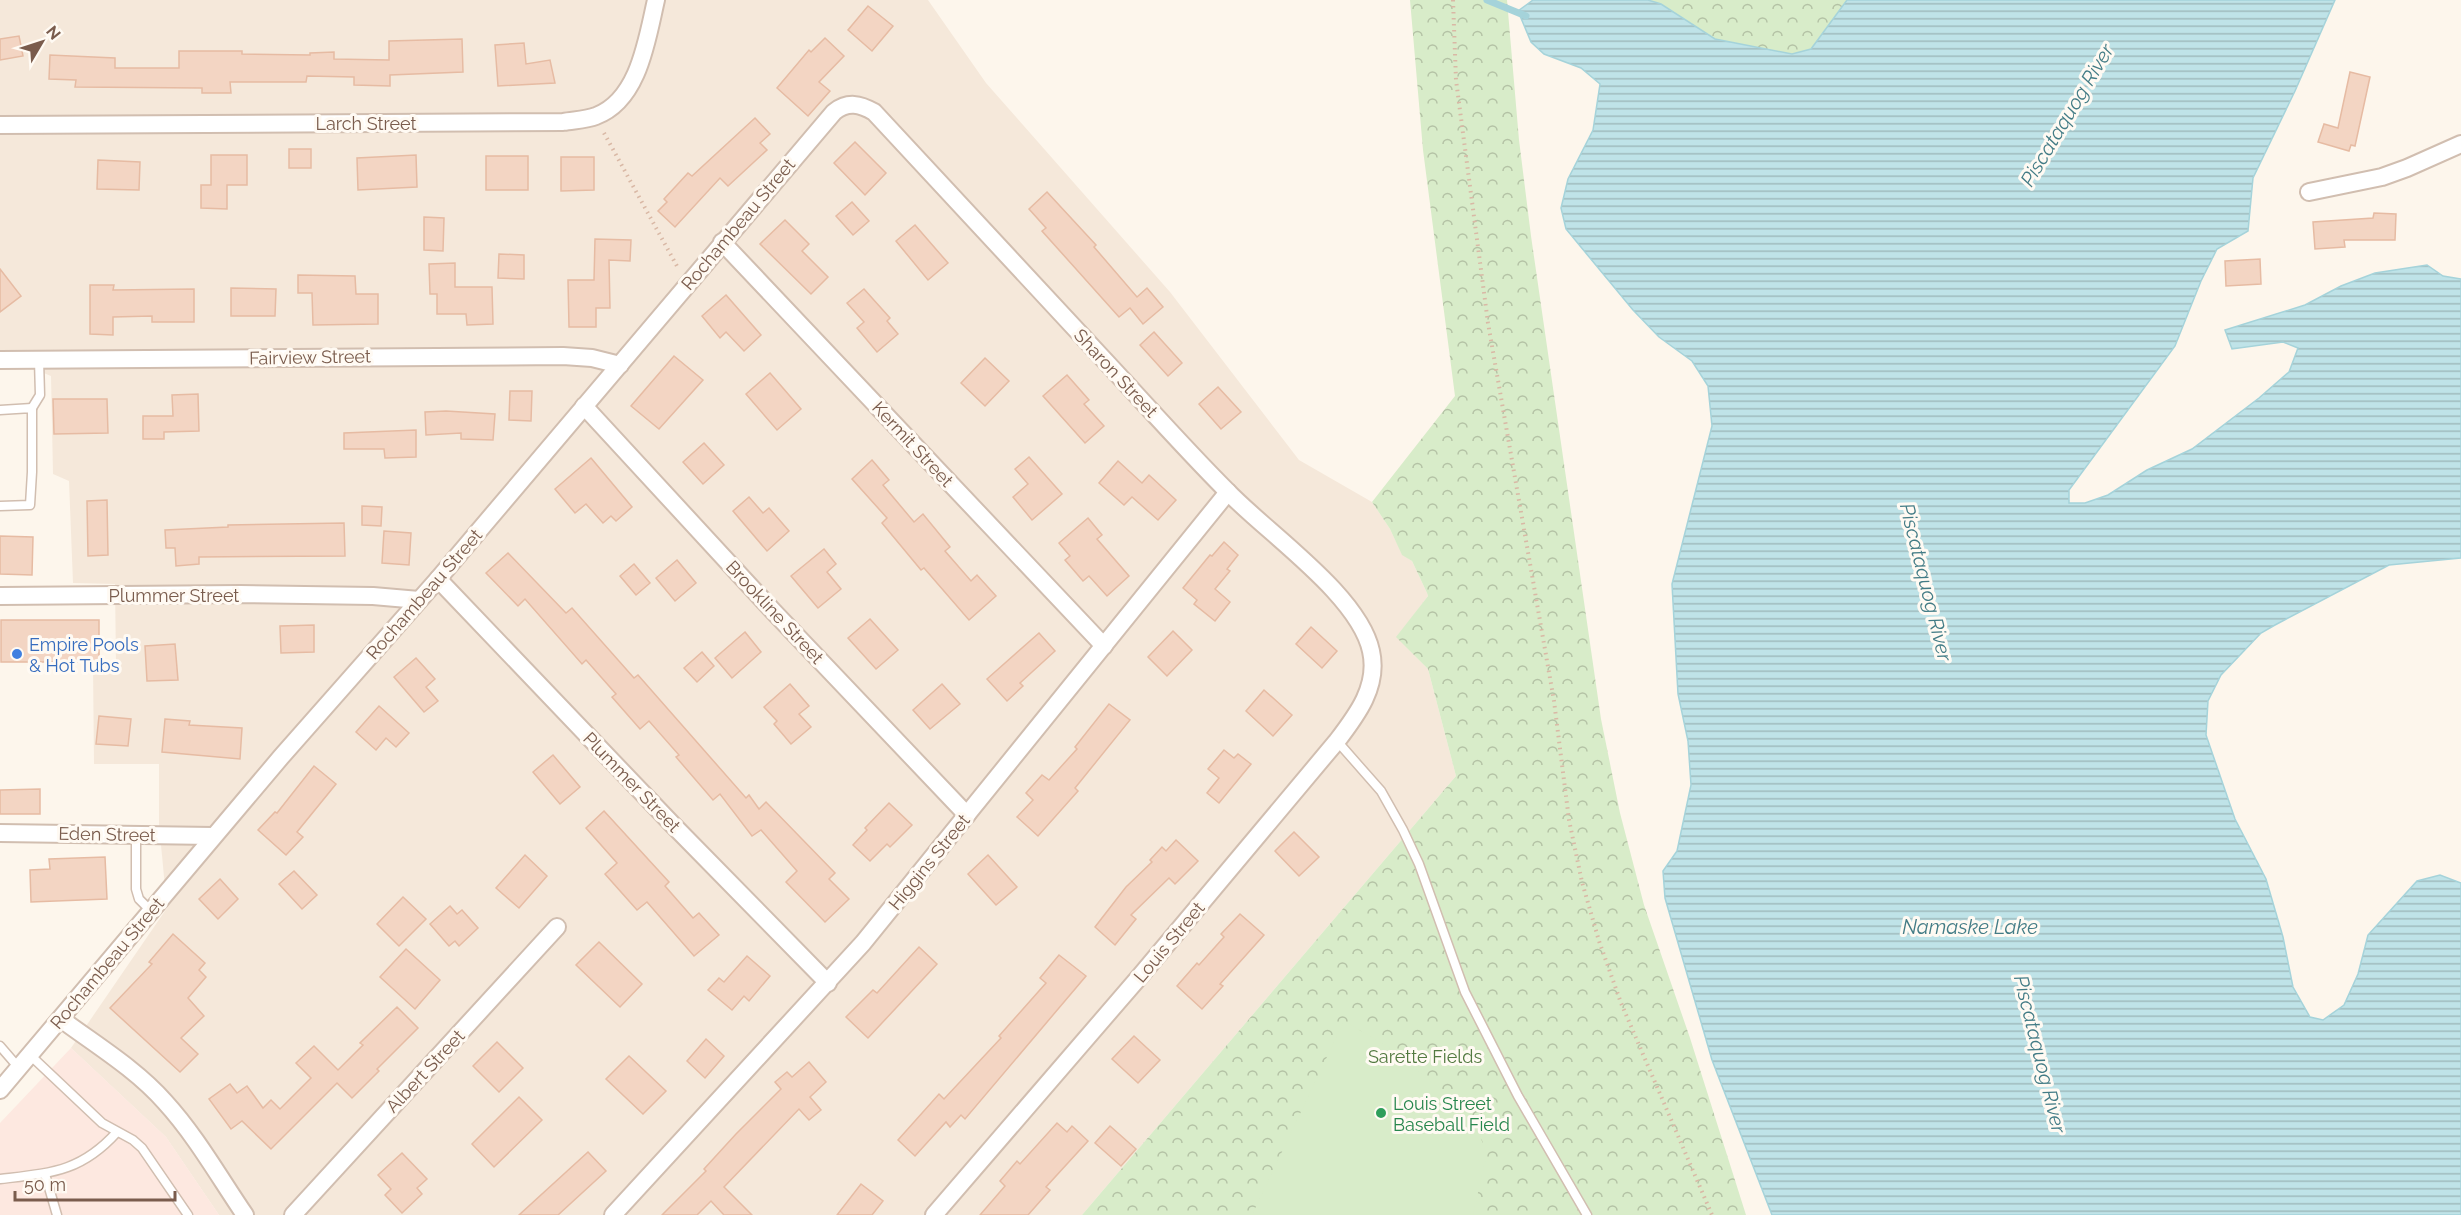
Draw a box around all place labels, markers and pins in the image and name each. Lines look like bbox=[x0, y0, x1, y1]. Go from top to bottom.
place label: Empire Pools & Hot Tubs bbox=[29, 634, 139, 676]
marker: Empire Pools & Hot Tubs bbox=[10, 647, 24, 661]
place label: Louis Street Baseball Field bbox=[1393, 1093, 1510, 1135]
marker: Louis Street Baseball Field bbox=[1374, 1106, 1388, 1120]

